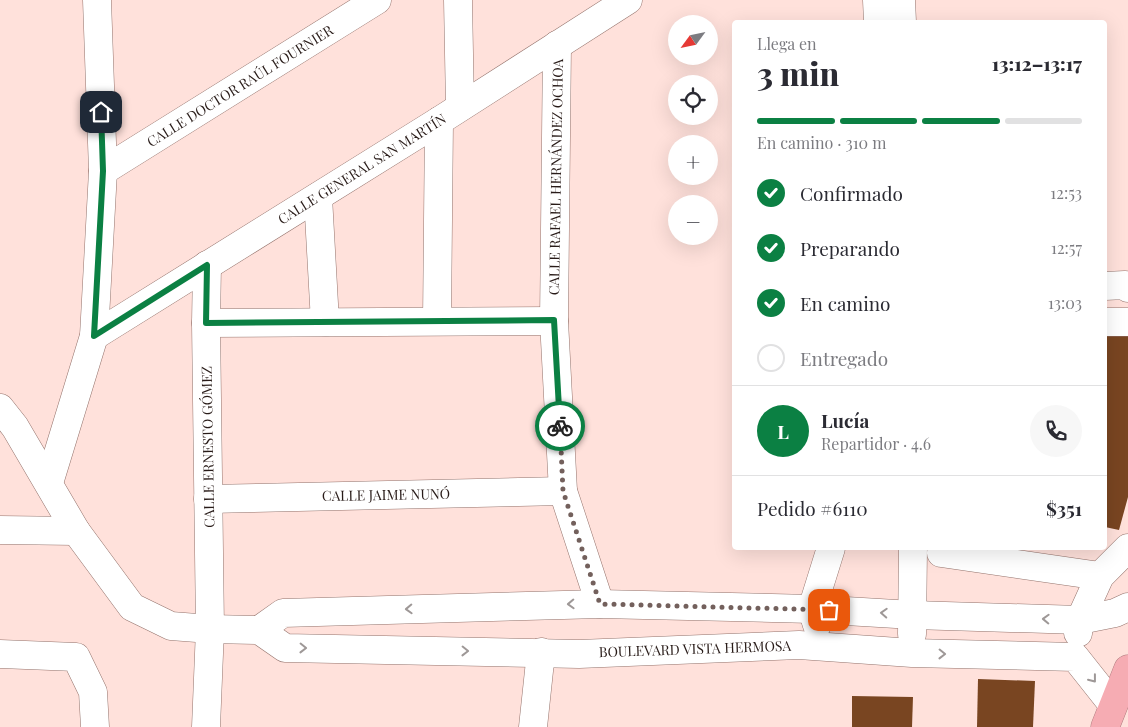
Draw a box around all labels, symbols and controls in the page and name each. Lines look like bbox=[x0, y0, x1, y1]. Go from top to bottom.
north arrow bbox=[668, 15, 718, 65]
map controls bbox=[668, 15, 718, 245]
street label: CALLE DOCTOR RAÚL FOURNIER bbox=[143, 20, 337, 151]
text: Llega en bbox=[757, 33, 817, 54]
text: 13:12–13:17 bbox=[992, 50, 1082, 76]
text: 3 min bbox=[757, 51, 839, 94]
street label: CALLE RAFAEL HERNÁNDEZ OCHOA bbox=[544, 58, 567, 295]
button: locate bbox=[668, 75, 718, 125]
pin bbox=[80, 91, 122, 133]
icon: home bbox=[87, 98, 115, 126]
street label: CALLE GENERAL SAN MARTÍN bbox=[274, 109, 450, 228]
text: En camino · 310 m bbox=[757, 132, 886, 153]
button: + bbox=[668, 135, 718, 185]
icon: check bbox=[757, 179, 785, 207]
text: Confirmado bbox=[800, 180, 903, 206]
text: 12:53 bbox=[1050, 182, 1082, 203]
button: − bbox=[668, 195, 718, 245]
icon: check bbox=[757, 234, 785, 262]
text: Preparando bbox=[800, 235, 900, 261]
text: 12:57 bbox=[1051, 237, 1082, 258]
icon: check bbox=[757, 289, 785, 317]
text: En camino bbox=[800, 290, 891, 316]
text: 13:03 bbox=[1048, 292, 1082, 313]
text: Entregado bbox=[800, 345, 888, 371]
street label: CALLE ERNESTO GÓMEZ bbox=[197, 366, 218, 528]
courier bbox=[535, 401, 585, 451]
button: phone bbox=[1030, 405, 1082, 457]
text: Lucía bbox=[821, 407, 869, 433]
icon: bike bbox=[546, 412, 574, 440]
text: L bbox=[777, 418, 789, 444]
text: Repartidor · 4.6 bbox=[821, 433, 931, 454]
street label: CALLE JAIME NUNÓ bbox=[322, 484, 450, 505]
text: Pedido #6110 bbox=[757, 495, 868, 521]
text: $351 bbox=[1046, 495, 1082, 521]
pin bbox=[808, 589, 850, 631]
icon: bag bbox=[815, 596, 843, 624]
one-way arrow bbox=[567, 599, 575, 610]
one-way arrow bbox=[405, 604, 413, 615]
one-way arrow bbox=[880, 608, 888, 619]
one-way arrow bbox=[1042, 614, 1050, 624]
street label: BOULEVARD VISTA HERMOSA bbox=[598, 636, 792, 661]
one-way arrow bbox=[300, 643, 307, 653]
one-way arrow bbox=[462, 646, 470, 656]
one-way arrow bbox=[938, 648, 946, 659]
one-way arrow bbox=[1088, 673, 1096, 682]

